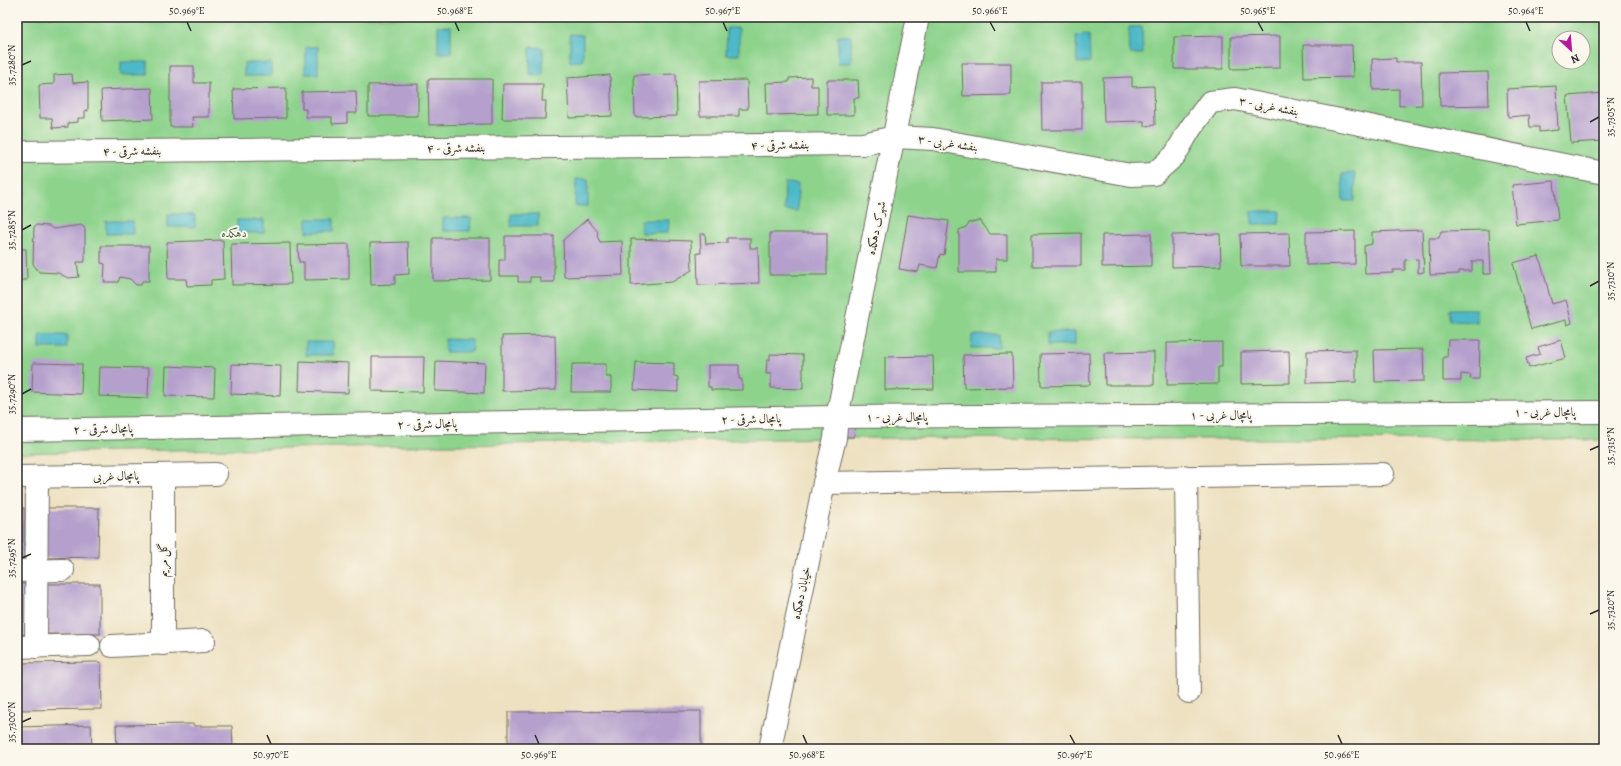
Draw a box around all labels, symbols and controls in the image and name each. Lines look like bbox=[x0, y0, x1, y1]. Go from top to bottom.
text: 50.969°E bbox=[169, 4, 205, 17]
text: 50.968°E bbox=[437, 4, 473, 17]
text: 50.967°E bbox=[706, 4, 741, 17]
text: 50.966°E bbox=[972, 4, 1008, 17]
text: 50.965°E bbox=[1240, 4, 1276, 17]
text: 50.964°E bbox=[1508, 4, 1544, 17]
north arrow bbox=[1551, 30, 1591, 70]
text: 35.7280°N bbox=[5, 45, 18, 85]
text: N bbox=[1568, 50, 1582, 67]
street label: بنفشه غربی - ۳ bbox=[1238, 92, 1300, 121]
text: 35.7305°N bbox=[1604, 97, 1617, 137]
street label: بنفشه غربی - ۳ bbox=[917, 131, 979, 156]
street label: بنفشه شرقی - ۴ bbox=[751, 136, 809, 154]
street label: بنفشه شرقی - ۴ bbox=[427, 139, 485, 157]
street label: بنفشه شرقی - ۴ bbox=[103, 142, 161, 160]
street label: شهرک دهکده bbox=[863, 200, 889, 256]
text: 35.7285°N bbox=[5, 210, 18, 250]
park label: دهکده bbox=[221, 225, 247, 241]
text: 35.7310°N bbox=[1604, 262, 1617, 300]
text: 35.7290°N bbox=[5, 374, 18, 414]
street label: پامچال غربی - ۱ bbox=[1514, 404, 1577, 421]
street label: پامچال غربی - ۱ bbox=[1190, 407, 1253, 424]
street label: پامچال غربی - ۱ bbox=[866, 409, 929, 426]
street label: پامچال شرقی - ۲ bbox=[721, 410, 782, 429]
street label: پامچال شرقی - ۲ bbox=[397, 415, 458, 434]
street label: پامچال شرقی - ۲ bbox=[73, 420, 134, 439]
text: 35.7315°N bbox=[1604, 427, 1617, 465]
street label: پامچال غربی bbox=[93, 468, 140, 485]
text: 35.7295°N bbox=[5, 538, 18, 578]
street label: گل مریم bbox=[155, 543, 174, 577]
street label: خیابان دهکده bbox=[788, 565, 814, 621]
text: 35.7320°N bbox=[1604, 590, 1617, 630]
text: 35.7300°N bbox=[5, 702, 18, 742]
text: 50.970°E bbox=[253, 748, 289, 761]
text: 50.969°E bbox=[521, 748, 557, 761]
text: 50.968°E bbox=[789, 748, 825, 761]
text: 50.967°E bbox=[1058, 748, 1093, 761]
text: 50.966°E bbox=[1324, 748, 1360, 761]

